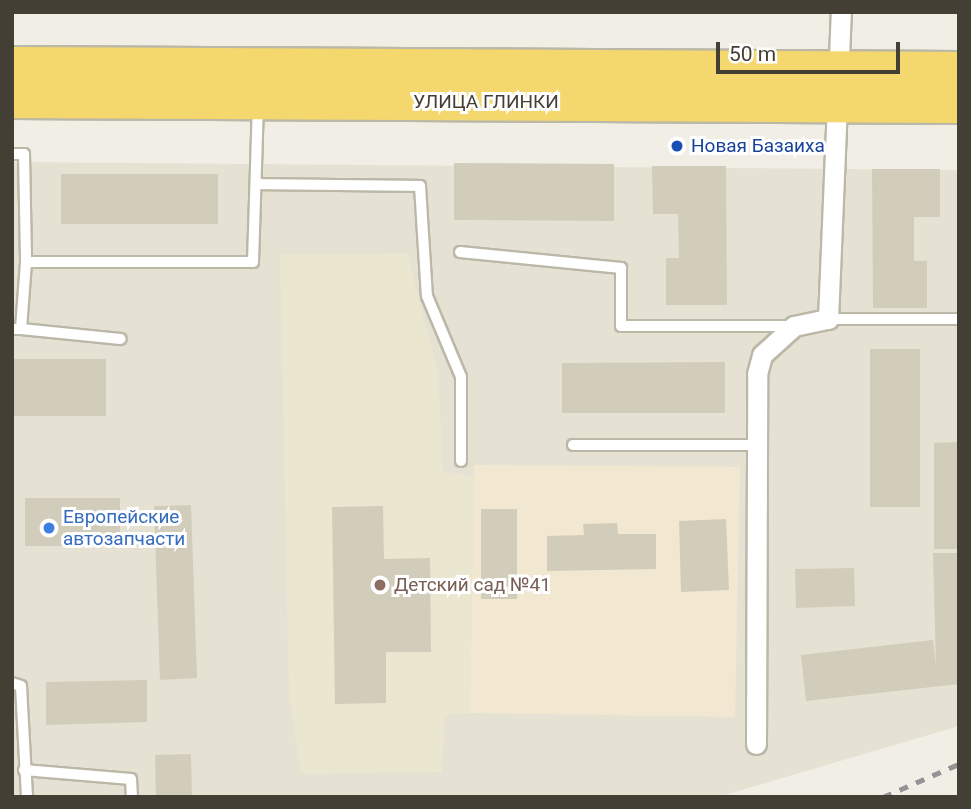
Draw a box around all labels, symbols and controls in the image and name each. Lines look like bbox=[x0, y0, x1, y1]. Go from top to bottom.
scale bar bbox=[719, 28, 903, 72]
text: 50 m bbox=[729, 42, 776, 66]
street label: УЛИЦА ГЛИНКИ bbox=[413, 91, 559, 113]
place label: Новая Базаиха bbox=[691, 135, 825, 157]
marker: Новая Базаиха bbox=[669, 138, 685, 154]
place label: Европейские автозапчасти bbox=[63, 506, 185, 550]
marker: Европейские автозапчасти bbox=[41, 520, 57, 536]
place label: Детский сад №41 bbox=[394, 574, 551, 596]
marker: Детский сад №41 bbox=[372, 577, 388, 593]

